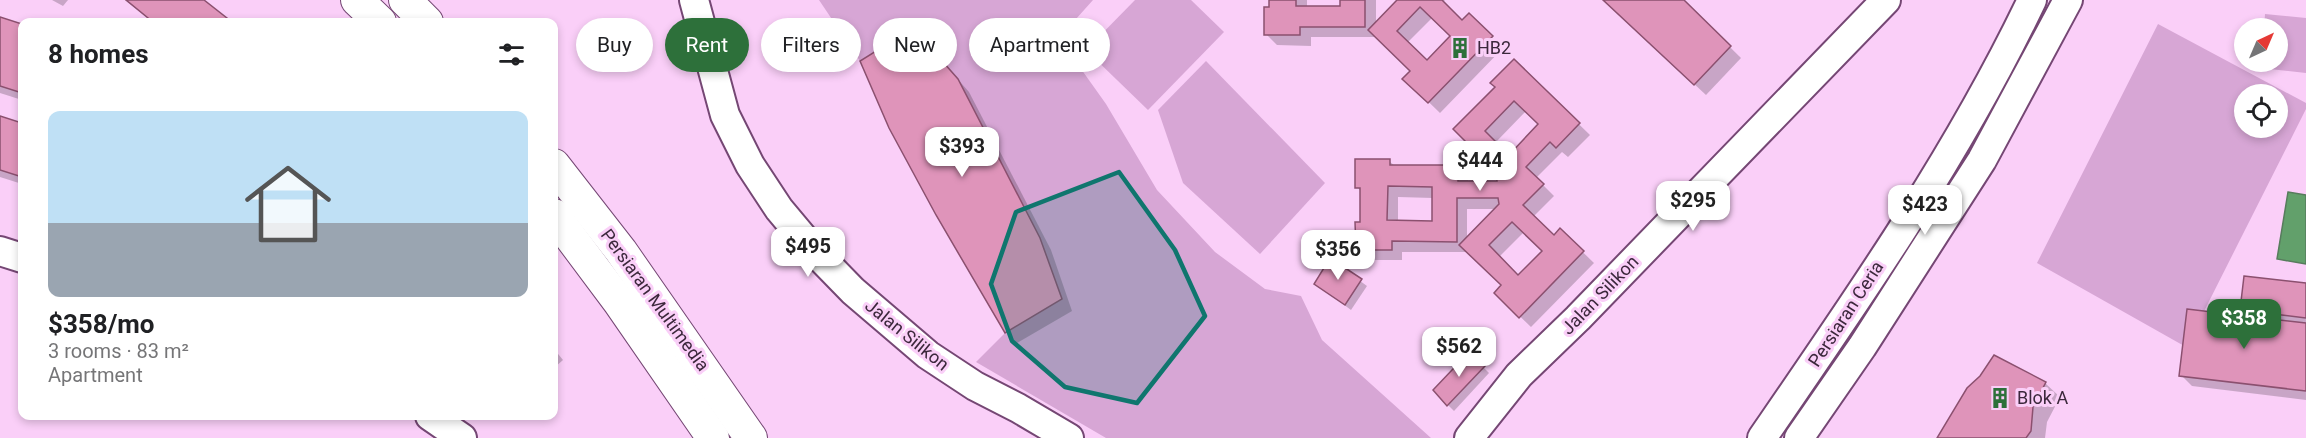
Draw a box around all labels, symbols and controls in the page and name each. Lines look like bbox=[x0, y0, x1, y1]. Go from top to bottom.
chip: Buy bbox=[576, 18, 653, 72]
chip: Rent bbox=[665, 18, 749, 72]
chip: Filters bbox=[761, 18, 861, 72]
chip: New bbox=[873, 18, 957, 72]
chip: Apartment bbox=[969, 18, 1110, 72]
north arrow bbox=[2234, 18, 2288, 72]
map controls bbox=[2234, 18, 2288, 138]
building icon: HB2 bbox=[1448, 36, 1472, 60]
place label: HB2 bbox=[1477, 37, 1511, 58]
icon: filters bbox=[495, 38, 528, 71]
text: 8 homes bbox=[48, 39, 149, 69]
button: locate bbox=[2234, 84, 2288, 138]
pin: $393 bbox=[926, 127, 998, 178]
text: $393 bbox=[939, 134, 985, 158]
pin: $444 bbox=[1444, 141, 1516, 192]
text: $444 bbox=[1457, 148, 1503, 172]
icon: home bbox=[234, 150, 342, 258]
pin: $295 bbox=[1657, 181, 1729, 232]
pin: $423 bbox=[1889, 185, 1961, 236]
text: $295 bbox=[1670, 188, 1716, 212]
text: $423 bbox=[1902, 192, 1948, 216]
street label: Persiaran Multimedia bbox=[597, 225, 714, 375]
pin: $495 bbox=[772, 227, 844, 278]
pin: $356 bbox=[1302, 230, 1374, 281]
text: $495 bbox=[785, 234, 831, 258]
text: $356 bbox=[1315, 237, 1361, 261]
street label: Jalan Silikon bbox=[1557, 251, 1642, 338]
street label: Persiaran Ceria bbox=[1804, 257, 1888, 371]
street label: Jalan Silikon bbox=[861, 295, 953, 375]
pin: $358 bbox=[2208, 299, 2280, 350]
text: $358 bbox=[2221, 306, 2267, 330]
text: $358/mo bbox=[48, 309, 155, 339]
pin: $562 bbox=[1423, 327, 1495, 378]
text: $562 bbox=[1436, 334, 1482, 358]
text: 3 rooms · 83 m² bbox=[48, 339, 189, 363]
text: Apartment bbox=[48, 363, 143, 387]
building icon: Blok A bbox=[1988, 386, 2012, 410]
place label: Blok A bbox=[2017, 387, 2068, 408]

